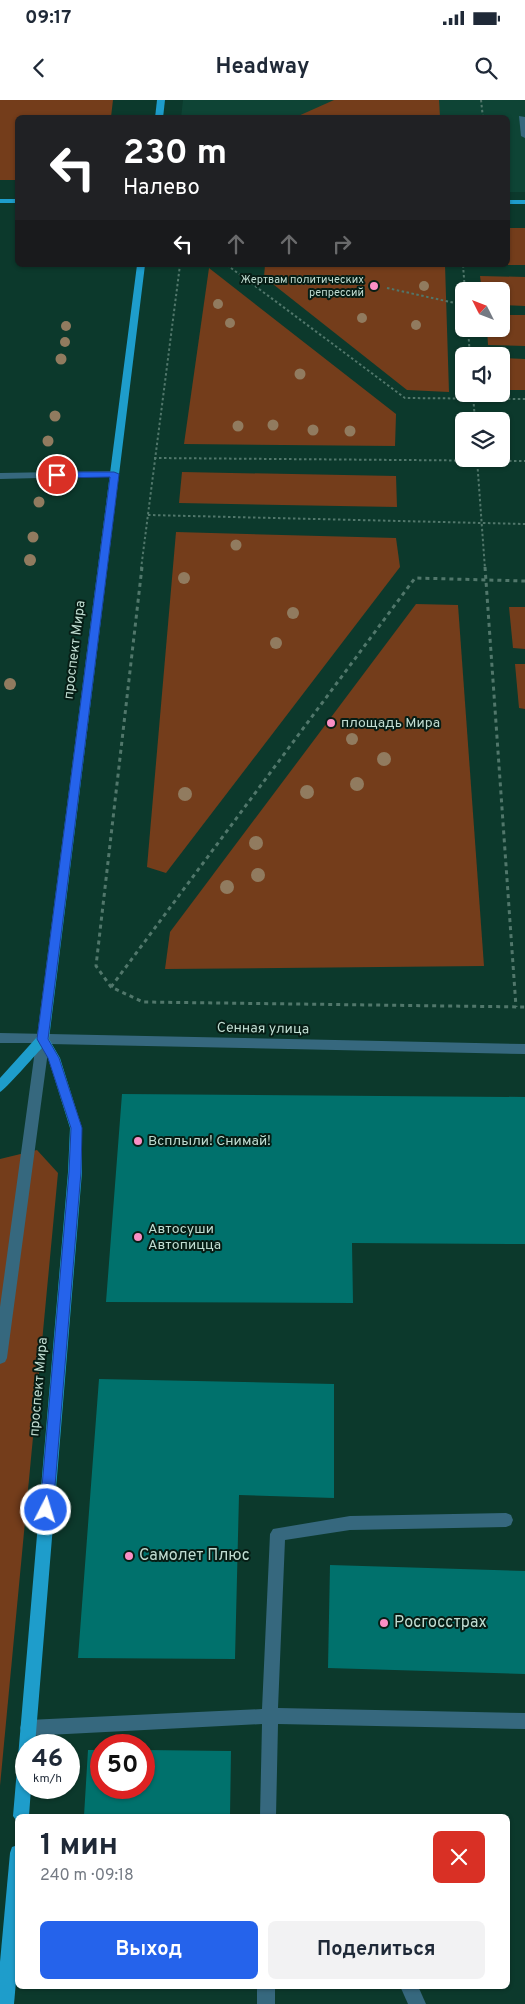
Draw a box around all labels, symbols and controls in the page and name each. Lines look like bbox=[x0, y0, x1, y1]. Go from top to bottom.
text: 09:17 bbox=[25, 6, 72, 30]
icon: back bbox=[25, 54, 53, 82]
text: Headway bbox=[216, 54, 309, 81]
icon: search bbox=[472, 54, 500, 82]
text: 230 m bbox=[123, 132, 227, 176]
icon: left bbox=[40, 135, 105, 200]
text: Налево bbox=[123, 175, 200, 202]
icon: left bbox=[169, 230, 197, 258]
icon: ahead bbox=[222, 230, 250, 258]
icon: ahead bbox=[275, 230, 303, 258]
icon: right bbox=[328, 230, 356, 258]
place label: Жертвам политических репрессий bbox=[241, 273, 364, 300]
marker: Жертвам политических репрессий bbox=[368, 280, 380, 292]
north arrow bbox=[455, 282, 510, 338]
map controls bbox=[455, 282, 510, 467]
button: sound bbox=[455, 347, 510, 402]
button: layers bbox=[455, 412, 510, 467]
pin bbox=[36, 454, 78, 496]
icon: arrive bbox=[43, 461, 71, 489]
street label: проспект Мира bbox=[61, 600, 89, 700]
place label: площадь Мира bbox=[341, 715, 440, 732]
marker: площадь Мира bbox=[325, 717, 337, 729]
street label: Сенная улица bbox=[217, 1020, 309, 1038]
place label: Всплыли! Снимай! bbox=[148, 1133, 271, 1150]
marker: Всплыли! Снимай! bbox=[132, 1135, 144, 1147]
place label: Автосуши Автопицца bbox=[148, 1221, 221, 1254]
marker: Автосуши Автопицца bbox=[132, 1231, 144, 1243]
street label: проспект Мира bbox=[26, 1337, 52, 1437]
position arrow bbox=[19, 1483, 71, 1535]
place label: Самолет Плюс bbox=[139, 1546, 250, 1566]
marker: Самолет Плюс bbox=[123, 1550, 135, 1562]
place label: Росгосстрах bbox=[394, 1613, 487, 1633]
marker: Росгосстрах bbox=[378, 1617, 390, 1629]
speed limit sign: 50 bbox=[90, 1734, 155, 1799]
text: 46 bbox=[32, 1744, 63, 1776]
text: km/h bbox=[33, 1771, 62, 1787]
text: 1 мин bbox=[40, 1828, 118, 1865]
button: close bbox=[433, 1831, 485, 1883]
text: 240 m · 09:18 bbox=[40, 1866, 134, 1886]
button: Выход bbox=[40, 1921, 258, 1979]
button: Поделиться bbox=[268, 1921, 485, 1979]

